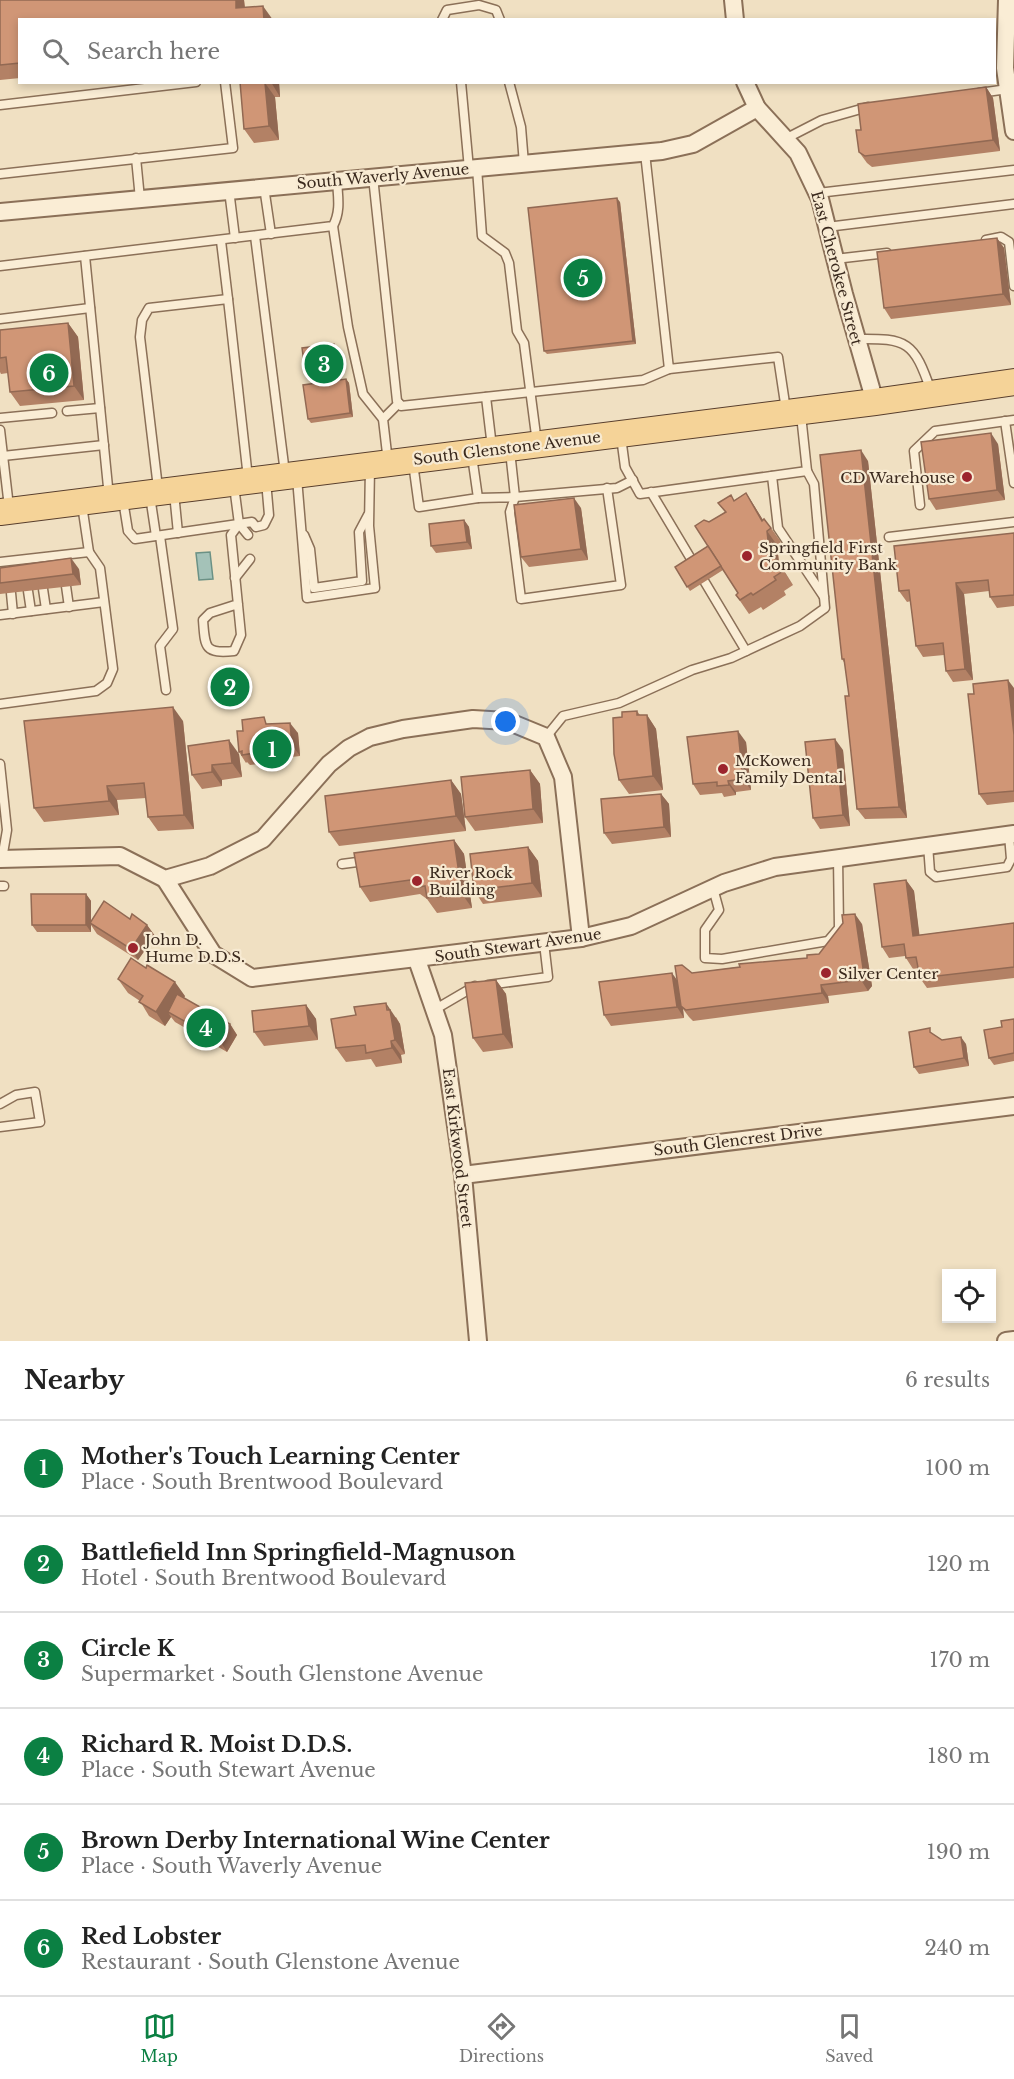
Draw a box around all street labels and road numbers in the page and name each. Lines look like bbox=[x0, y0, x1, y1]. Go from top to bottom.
street label: South Waverly Avenue bbox=[296, 159, 470, 193]
street label: East Cherokee Street bbox=[807, 189, 867, 348]
street label: South Glenstone Avenue bbox=[412, 427, 602, 469]
street label: South Stewart Avenue bbox=[433, 924, 603, 966]
street label: East Kirkwood Street bbox=[439, 1067, 477, 1229]
street label: South Glencrest Drive bbox=[652, 1120, 824, 1160]

